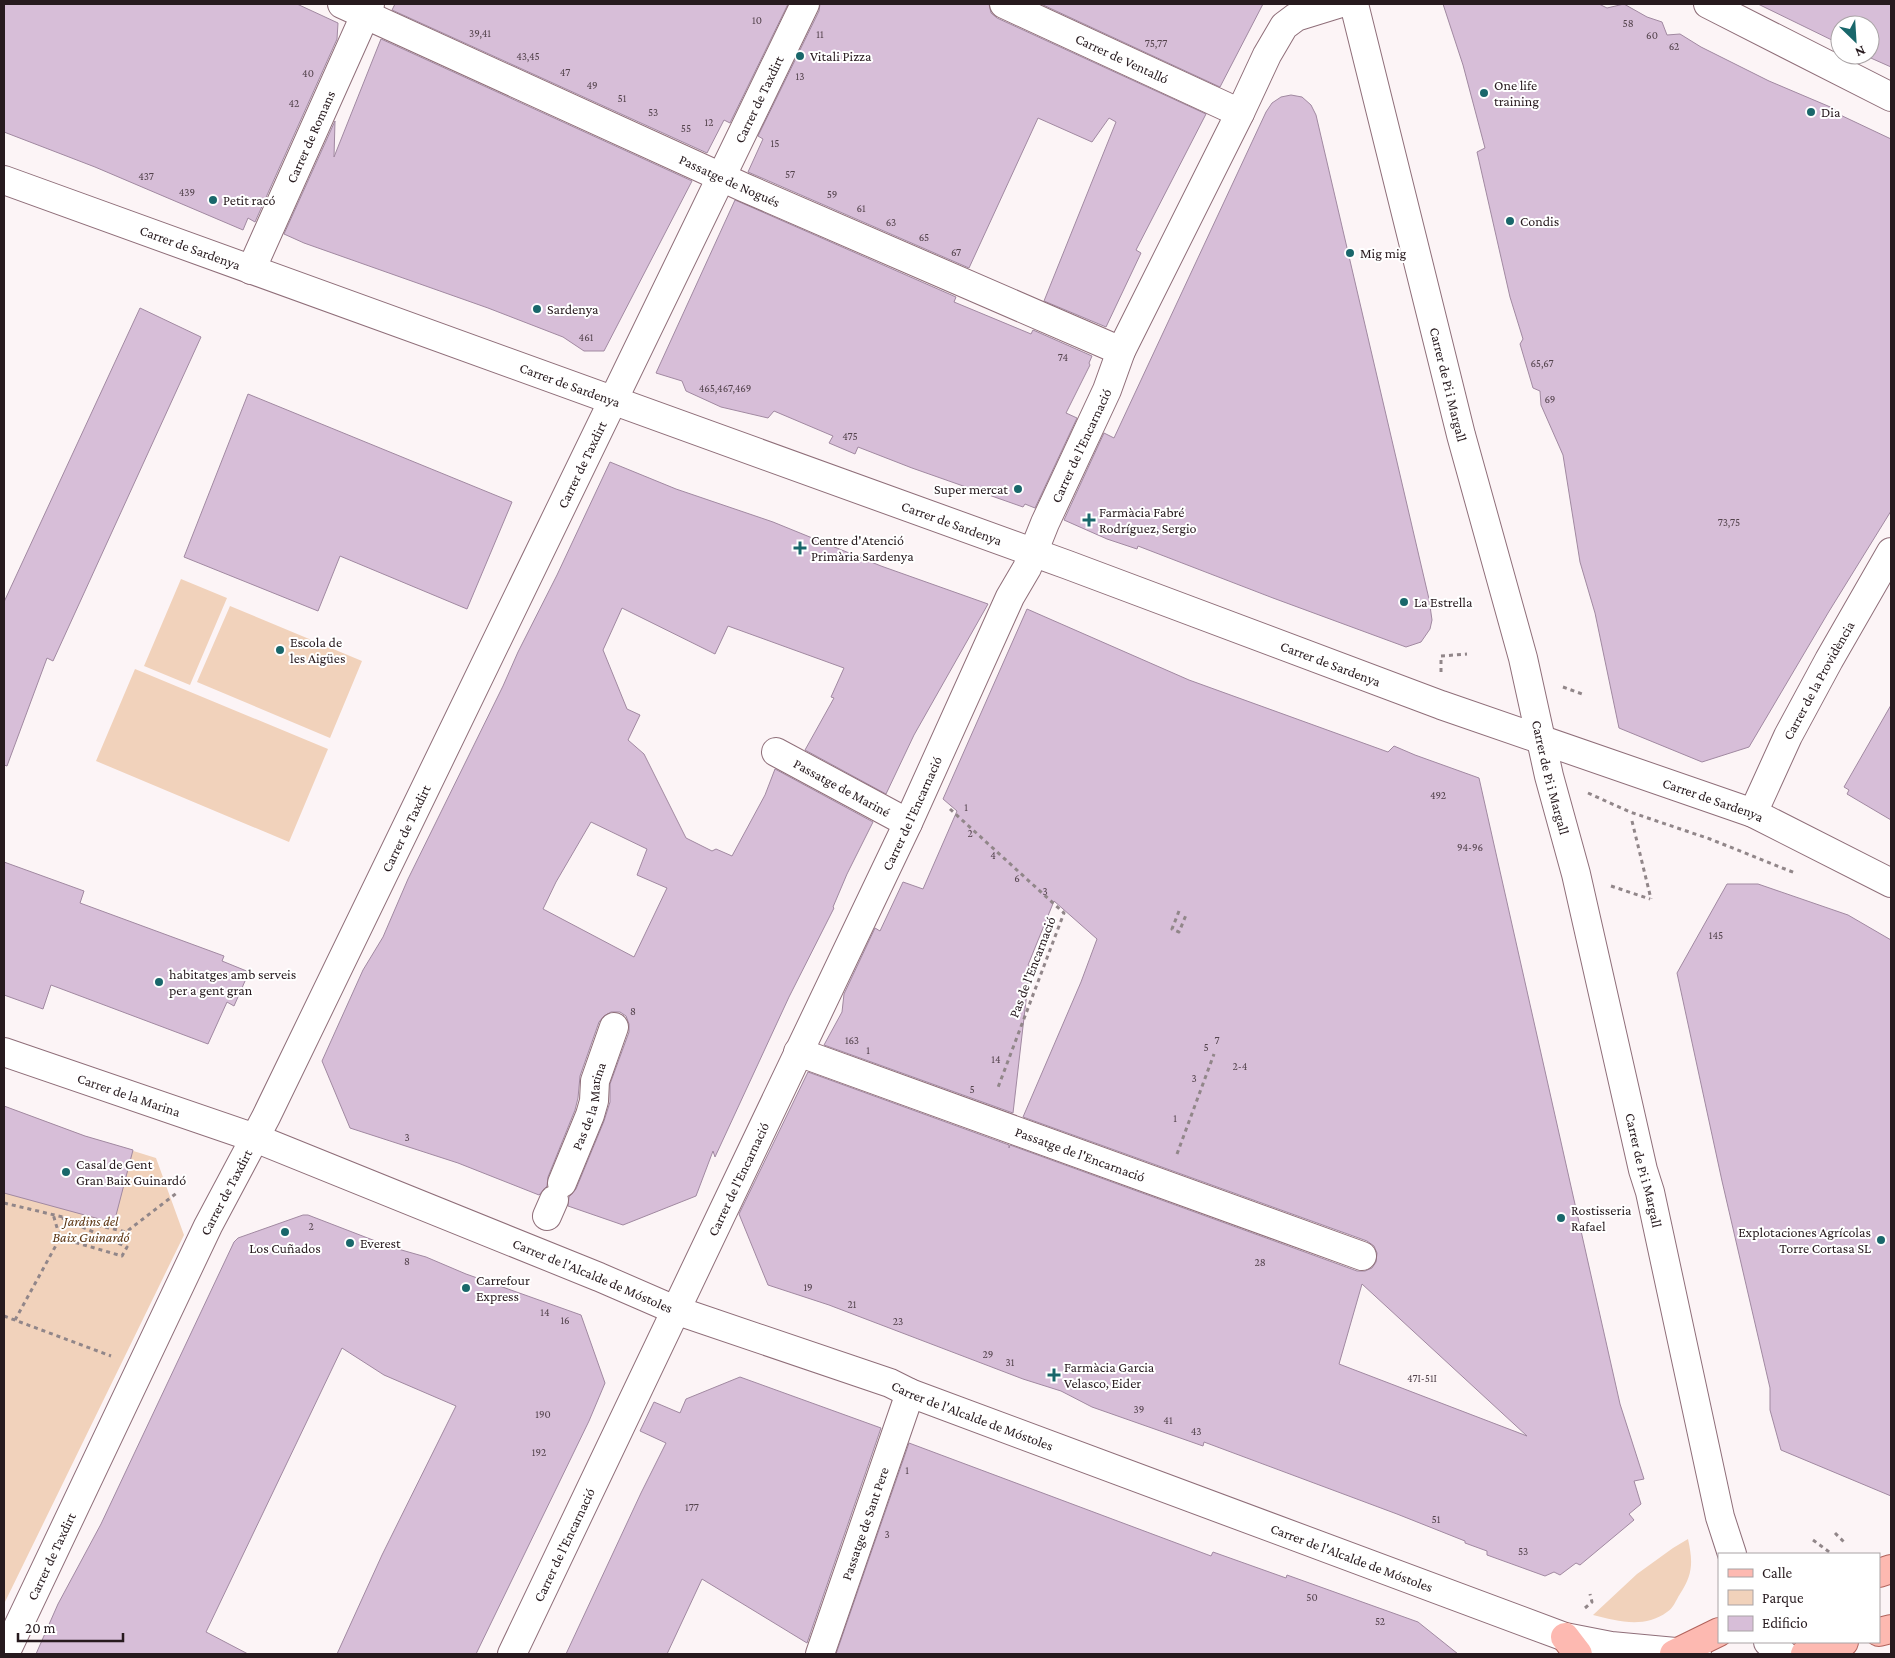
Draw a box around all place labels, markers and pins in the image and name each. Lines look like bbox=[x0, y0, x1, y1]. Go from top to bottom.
place label: Vitali Pizza bbox=[810, 48, 872, 64]
marker: Vitali Pizza bbox=[794, 50, 806, 62]
place label: One life training bbox=[1494, 77, 1539, 109]
marker: One life training bbox=[1478, 87, 1490, 99]
place label: Dia bbox=[1821, 104, 1841, 120]
marker: Dia bbox=[1805, 106, 1817, 118]
place label: Petit racó bbox=[223, 192, 275, 208]
marker: Petit racó bbox=[207, 194, 219, 206]
place label: Condis bbox=[1520, 213, 1559, 229]
marker: Condis bbox=[1504, 215, 1516, 227]
place label: Mig mig bbox=[1360, 245, 1407, 261]
marker: Mig mig bbox=[1344, 247, 1356, 259]
place label: Sardenya bbox=[547, 301, 599, 317]
marker: Sardenya bbox=[531, 303, 543, 315]
place label: Super mercat bbox=[934, 481, 1008, 497]
marker: Super mercat bbox=[1012, 483, 1024, 495]
place label: Farmàcia Fabré Rodríguez, Sergio bbox=[1099, 504, 1197, 536]
marker: Farmàcia Fabré Rodríguez, Sergio bbox=[1083, 514, 1095, 526]
place label: Centre d'Atenció Primària Sardenya bbox=[811, 532, 914, 564]
marker: Centre d'Atenció Primària Sardenya bbox=[793, 541, 807, 555]
place label: La Estrella bbox=[1414, 594, 1473, 610]
marker: La Estrella bbox=[1398, 596, 1410, 608]
place label: Escola de les Aigües bbox=[290, 634, 345, 666]
marker: Escola de les Aigües bbox=[274, 644, 286, 656]
place label: habitatges amb serveis per a gent gran bbox=[169, 966, 296, 998]
marker: habitatges amb serveis per a gent gran bbox=[153, 976, 165, 988]
place label: Casal de Gent Gran Baix Guinardó bbox=[76, 1156, 186, 1188]
marker: Casal de Gent Gran Baix Guinardó bbox=[60, 1166, 72, 1178]
place label: Rostisseria Rafael bbox=[1571, 1202, 1632, 1234]
marker: Rostisseria Rafael bbox=[1555, 1212, 1567, 1224]
place label: Explotaciones Agrícolas Torre Cortasa SL bbox=[1738, 1224, 1871, 1256]
marker: Los Cuñados bbox=[279, 1226, 291, 1238]
marker: Explotaciones Agrícolas Torre Cortasa SL bbox=[1875, 1234, 1887, 1246]
place label: Everest bbox=[360, 1235, 401, 1251]
marker: Everest bbox=[344, 1237, 356, 1249]
place label: Los Cuñados bbox=[249, 1240, 321, 1256]
place label: Carrefour Express bbox=[476, 1272, 530, 1304]
marker: Carrefour Express bbox=[460, 1282, 472, 1294]
place label: Farmàcia Garcia Velasco, Eider bbox=[1064, 1359, 1155, 1391]
marker: Farmàcia Garcia Velasco, Eider bbox=[1048, 1369, 1060, 1381]

